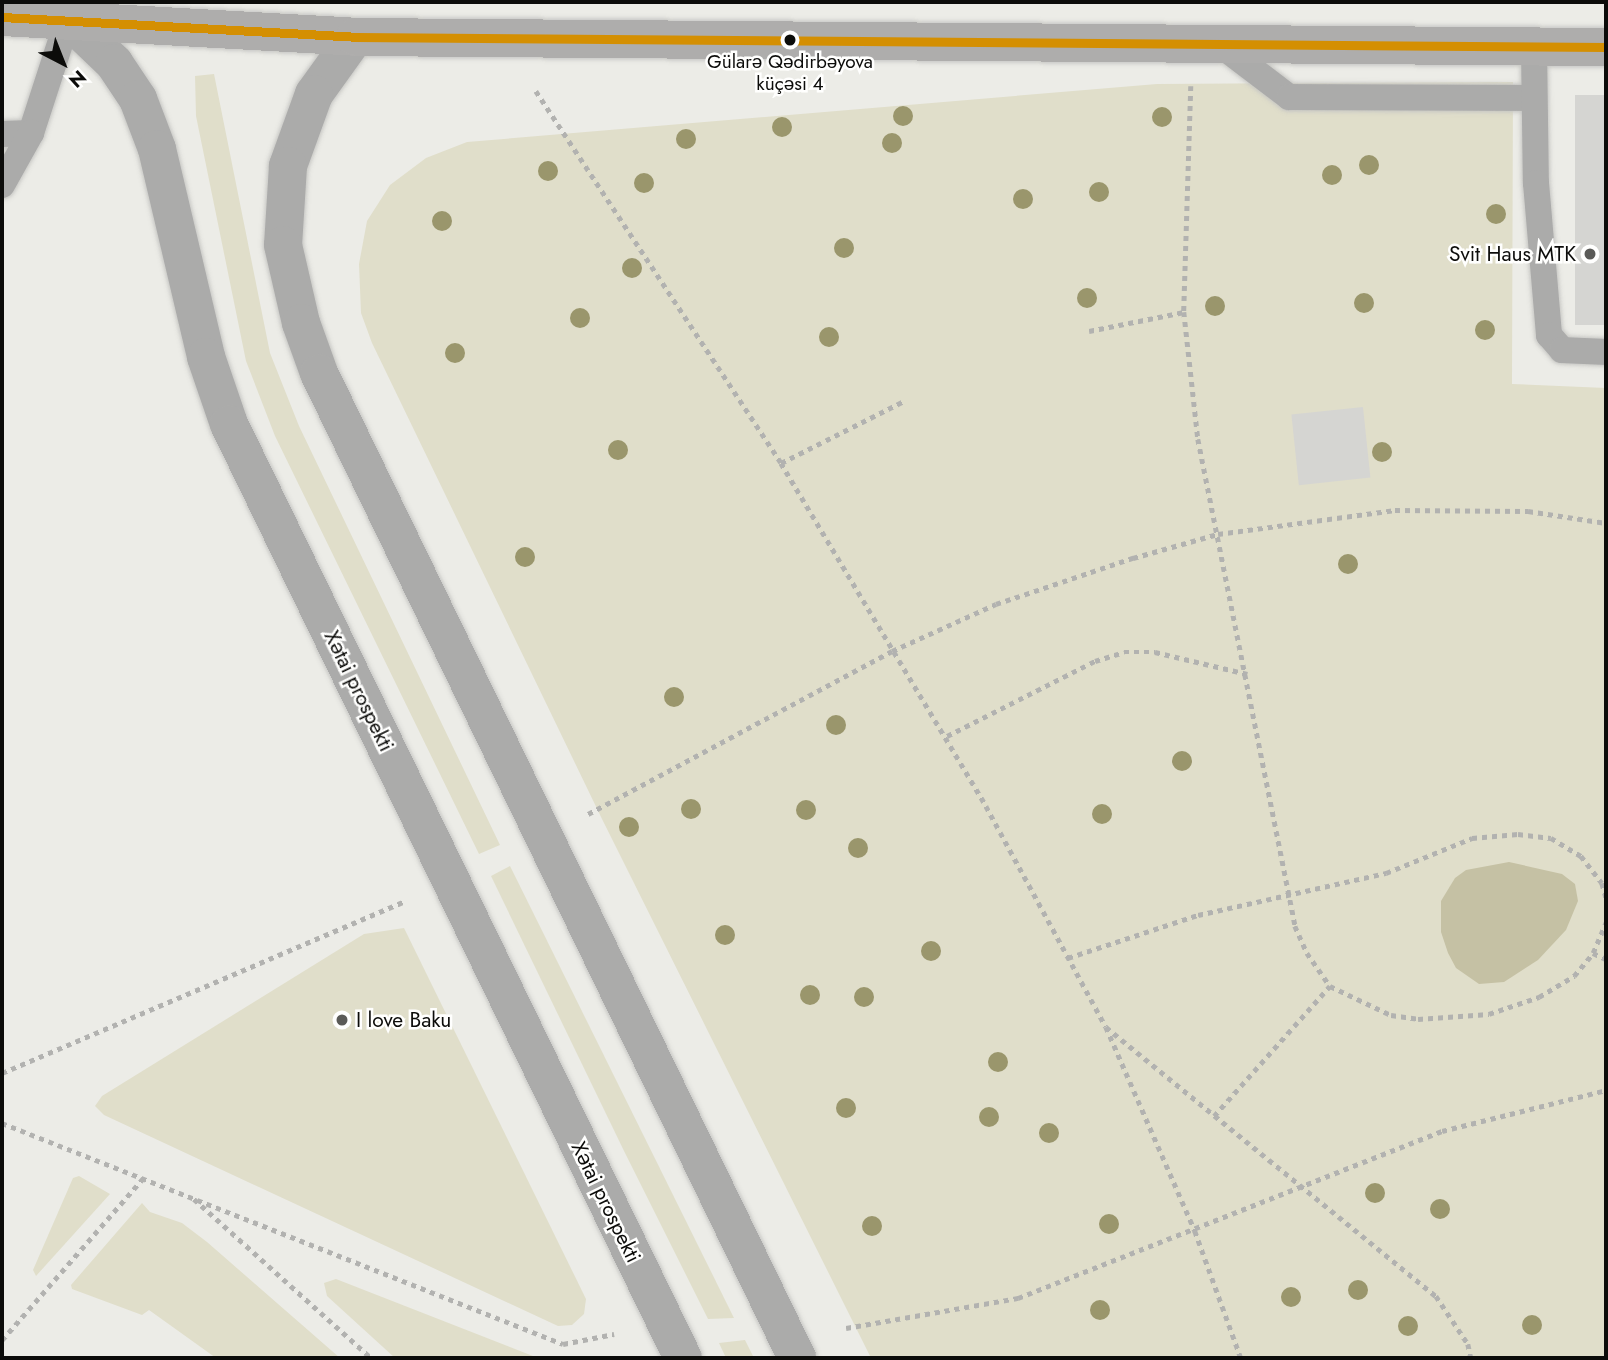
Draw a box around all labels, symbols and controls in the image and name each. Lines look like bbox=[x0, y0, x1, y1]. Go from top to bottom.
north arrow bbox=[28, 28, 98, 98]
marker: Gülarə Qədirbəyova küçəsi 4 bbox=[783, 33, 797, 47]
place label: Gülarə Qədirbəyova küçəsi 4 bbox=[707, 51, 873, 95]
text: N bbox=[63, 64, 92, 94]
place label: Svit Haus MTK bbox=[1449, 241, 1576, 267]
marker: Svit Haus MTK bbox=[1582, 246, 1598, 262]
street label: Xətai prospekti bbox=[319, 626, 399, 756]
place label: I love Baku bbox=[356, 1007, 451, 1033]
marker: I love Baku bbox=[334, 1012, 350, 1028]
street label: Xətai prospekti bbox=[566, 1137, 646, 1267]

